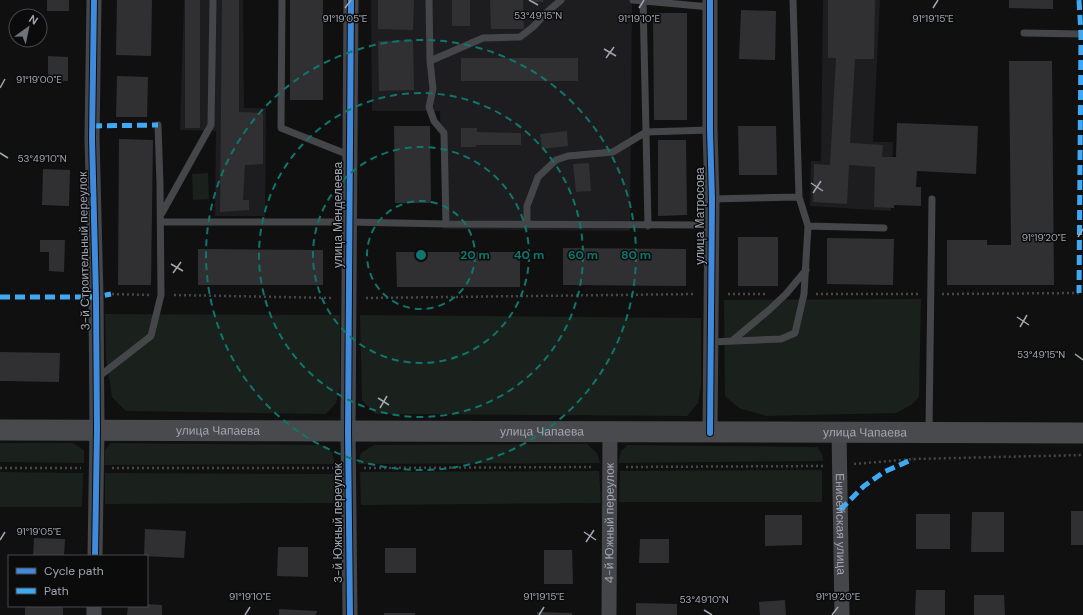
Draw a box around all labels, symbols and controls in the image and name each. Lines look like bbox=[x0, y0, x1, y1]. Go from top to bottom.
north arrow bbox=[8, 8, 48, 48]
text: 53°49'15"N bbox=[514, 9, 562, 22]
text: N bbox=[26, 12, 41, 28]
text: 91°19'05"E bbox=[323, 12, 368, 25]
text: 91°19'10"E bbox=[618, 12, 660, 25]
text: 91°19'15"E bbox=[912, 12, 954, 25]
text: 91°19'00"E bbox=[16, 73, 62, 86]
text: 53°49'10"N bbox=[17, 152, 67, 165]
street label: улица Менделеева bbox=[330, 162, 346, 268]
street label: улица Матросова bbox=[692, 167, 708, 265]
street label: 3-й Строительный переулок bbox=[75, 171, 93, 331]
text: 91°19'20"E bbox=[1022, 231, 1067, 244]
text: 20 m bbox=[460, 247, 490, 263]
text: 40 m bbox=[514, 247, 544, 263]
text: 60 m bbox=[568, 247, 598, 263]
text: 80 m bbox=[621, 247, 651, 263]
centre of rings bbox=[414, 248, 428, 262]
text: 53°49'15"N bbox=[1017, 348, 1065, 361]
street label: улица Чапаева bbox=[176, 422, 260, 439]
street label: улица Чапаева bbox=[500, 423, 584, 440]
street label: улица Чапаева bbox=[823, 424, 907, 441]
street label: 3-й Южный переулок bbox=[330, 462, 346, 583]
street label: 4-й Южный переулок bbox=[601, 462, 618, 583]
street label: Енисейская улица bbox=[832, 473, 849, 575]
text: 91°19'05"E bbox=[17, 525, 62, 538]
legend bbox=[8, 555, 148, 607]
text: Cycle path bbox=[44, 563, 104, 579]
text: Path bbox=[44, 583, 69, 599]
text: 91°19'10"E bbox=[229, 590, 271, 603]
text: 91°19'15"E bbox=[523, 590, 565, 603]
text: 91°19'20"E bbox=[816, 590, 861, 603]
text: 53°49'10"N bbox=[679, 593, 729, 606]

